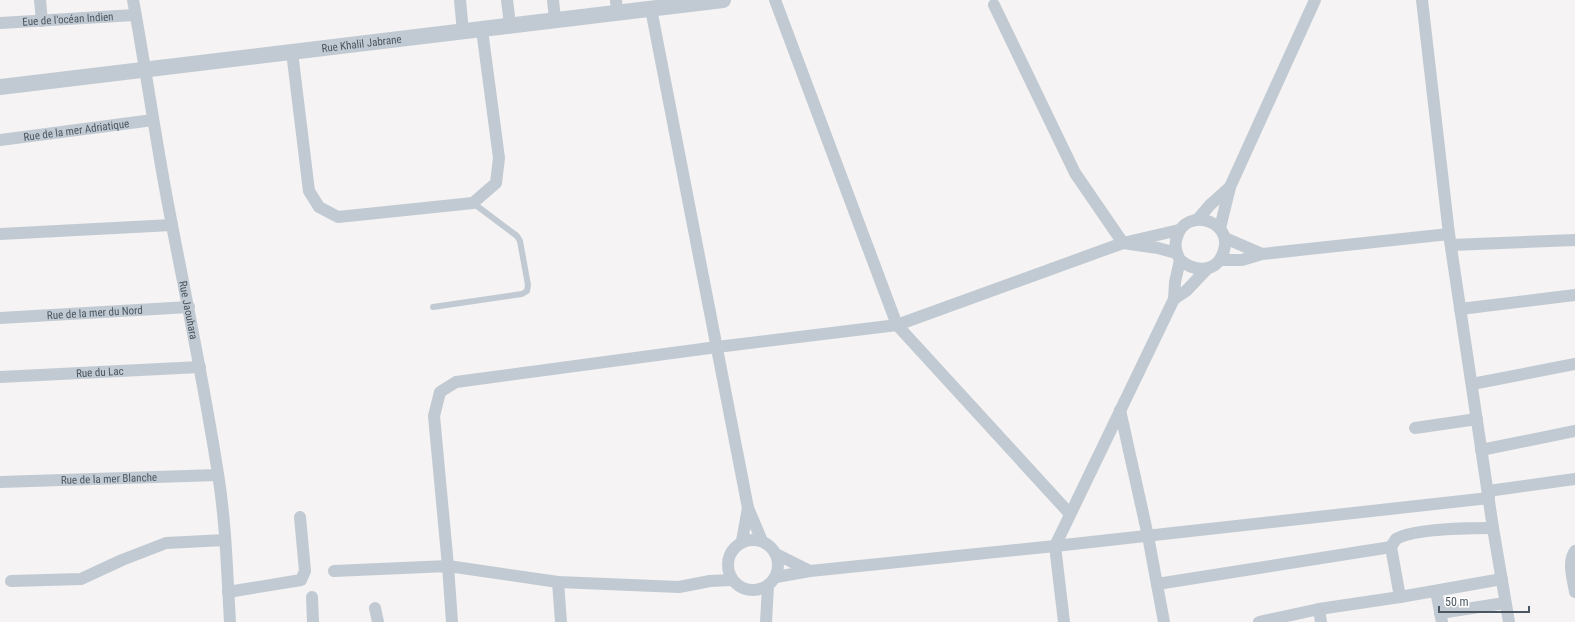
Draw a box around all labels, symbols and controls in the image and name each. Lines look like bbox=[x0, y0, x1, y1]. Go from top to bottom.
street label: Eue de l'océan Indien bbox=[22, 10, 114, 29]
street label: Rue Khalil Jabrane bbox=[321, 33, 402, 55]
street label: Rue de la mer Adriatique bbox=[23, 117, 130, 144]
street label: Rue Jaouhara bbox=[176, 280, 200, 340]
street label: Rue de la mer du Nord bbox=[47, 304, 143, 322]
street label: Rue du Lac bbox=[76, 365, 124, 380]
street label: Rue de la mer Blanche bbox=[61, 471, 157, 487]
scale bar bbox=[1439, 588, 1529, 614]
text: 50 m bbox=[1445, 595, 1469, 609]

